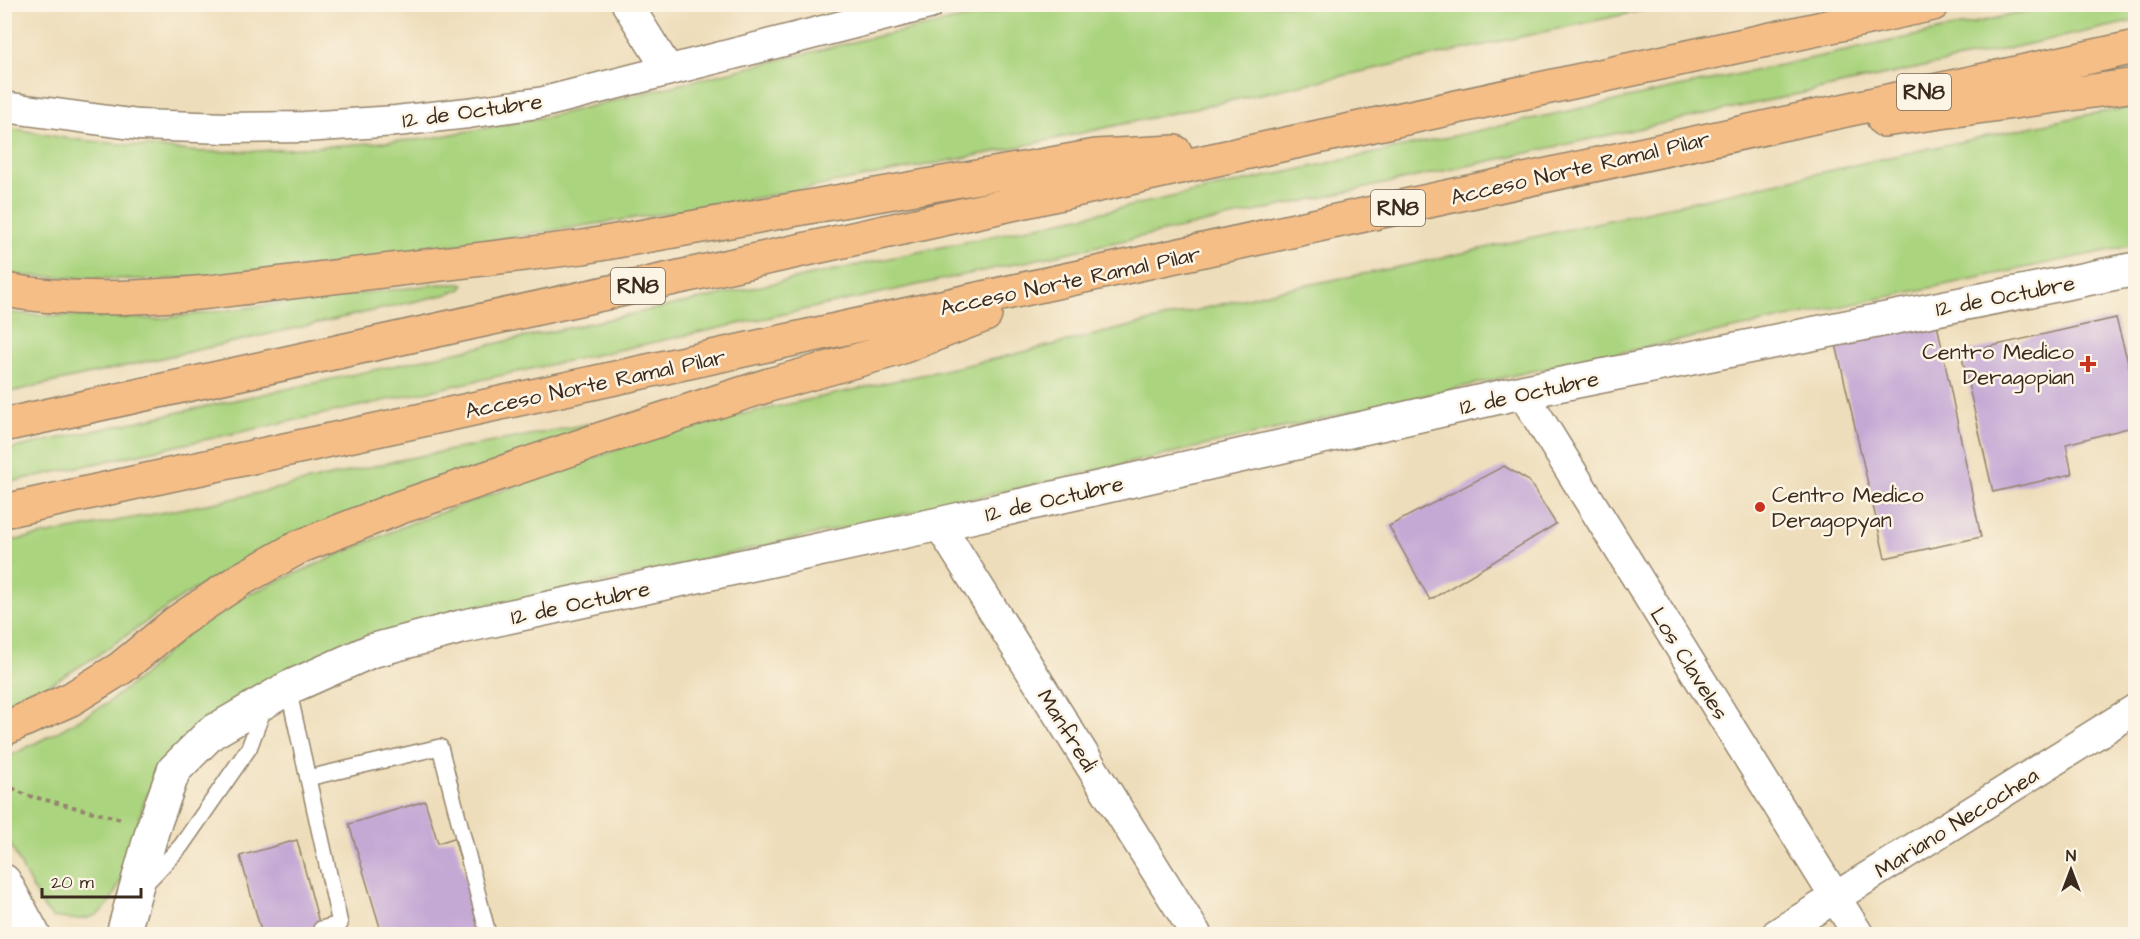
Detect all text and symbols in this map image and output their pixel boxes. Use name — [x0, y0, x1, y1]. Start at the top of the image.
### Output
road number: RN8 — [1897, 74, 1951, 110]
street label: 12 de Octubre — [400, 86, 544, 137]
street label: Acceso Norte Ramal Pilar — [1447, 123, 1713, 213]
road number: RN8 — [1371, 190, 1425, 226]
street label: Acceso Norte Ramal Pilar — [937, 239, 1203, 324]
road number: RN8 — [611, 268, 665, 304]
street label: 12 de Octubre — [1933, 268, 2078, 325]
place label: Centro Medico Deragopian — [1922, 337, 2075, 394]
street label: Acceso Norte Ramal Pilar — [462, 342, 728, 427]
marker: Centro Medico Deragopian — [2079, 355, 2097, 373]
street label: 12 de Octubre — [1457, 364, 1602, 423]
street label: 12 de Octubre — [982, 468, 1127, 530]
place label: Centro Medico Deragopyan — [1772, 480, 1924, 537]
marker: Centro Medico Deragopyan — [1753, 500, 1767, 514]
street label: 12 de Octubre — [508, 574, 653, 633]
street label: Los Claveles — [1642, 602, 1736, 726]
street label: Manfredi — [1029, 684, 1104, 778]
street label: Mariano Necochea — [1869, 760, 2045, 886]
north arrow — [2041, 840, 2101, 900]
text: N — [2066, 845, 2076, 867]
scale bar — [42, 861, 141, 899]
text: 20 m — [51, 870, 94, 895]

